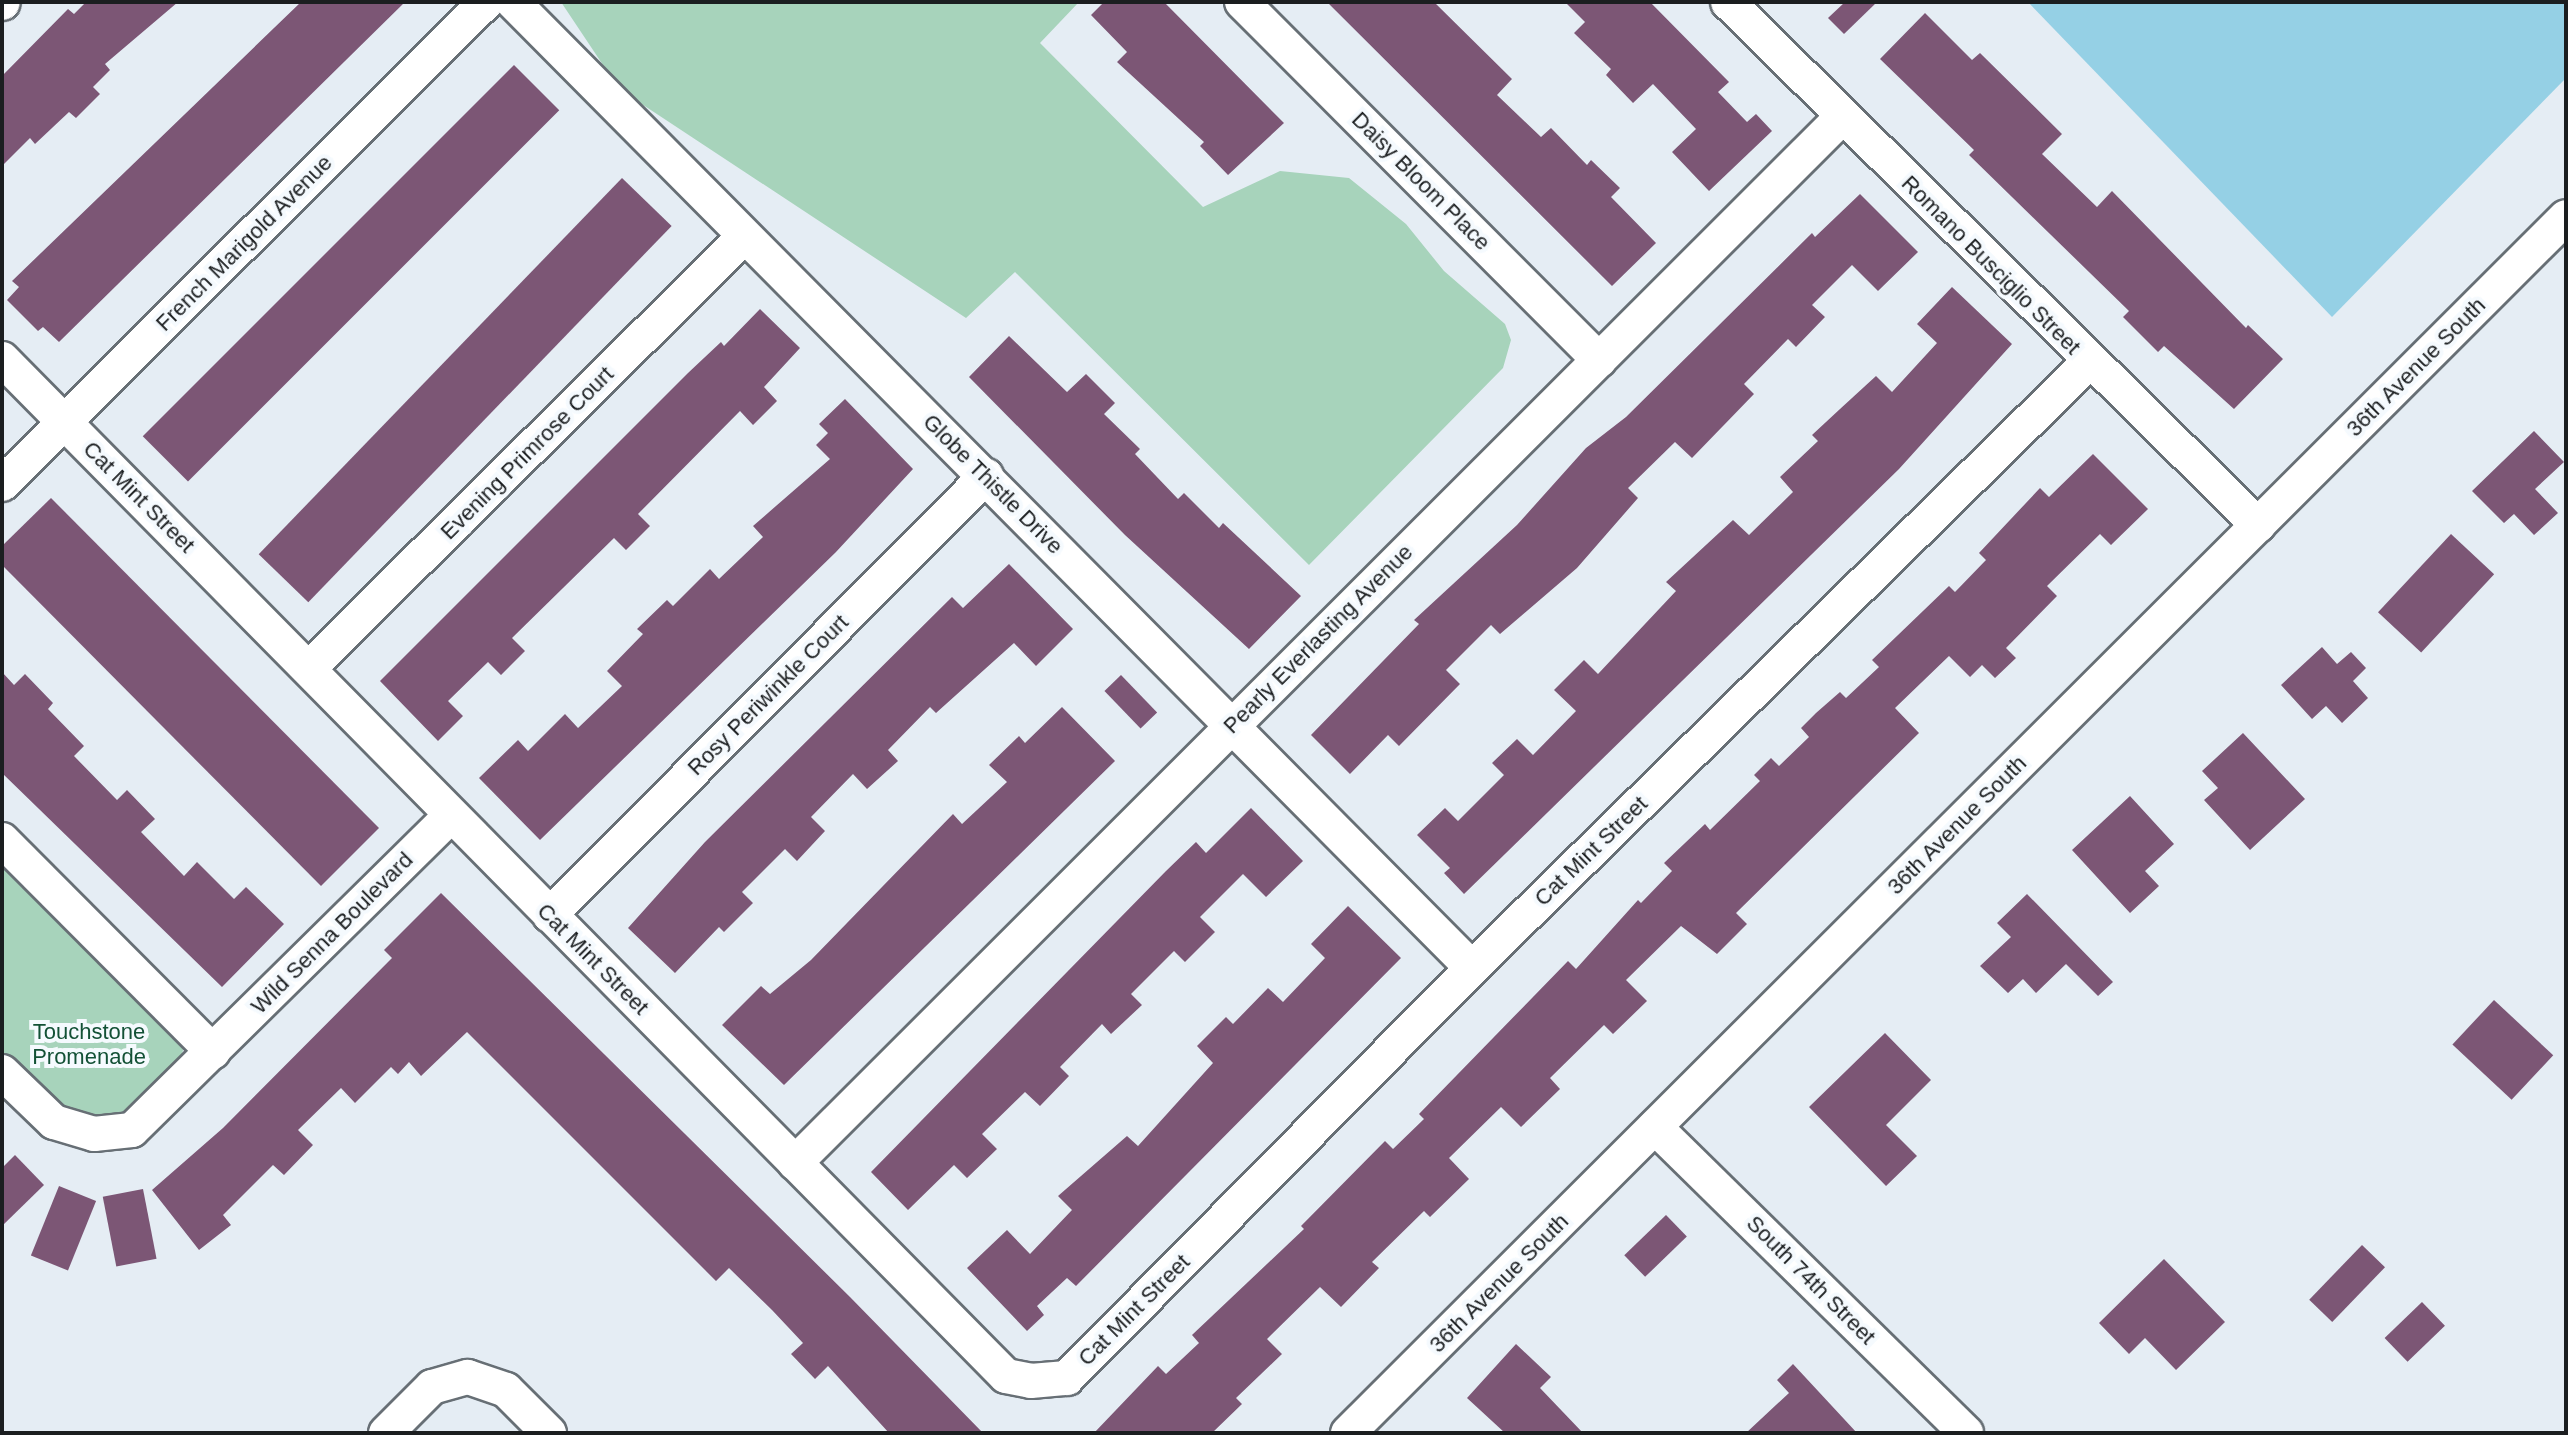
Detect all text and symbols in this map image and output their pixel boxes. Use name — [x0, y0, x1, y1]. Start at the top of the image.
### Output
street label: Daisy Bloom Place — [1346, 106, 1496, 256]
street label: French Marigold Avenue — [150, 149, 338, 337]
street label: Romano Busciglio Street — [1896, 170, 2086, 360]
street label: 36th Avenue South — [2341, 292, 2491, 442]
street label: Evening Primrose Court — [435, 361, 619, 545]
street label: Globe Thistle Drive — [918, 409, 1068, 559]
street label: Cat Mint Street — [78, 436, 200, 558]
street label: Pearly Everlasting Avenue — [1218, 539, 1418, 739]
street label: Rosy Periwinkle Court — [682, 609, 854, 781]
street label: 36th Avenue South — [1882, 750, 2032, 900]
street label: Cat Mint Street — [1529, 791, 1653, 911]
street label: Wild Senna Boulevard — [246, 847, 418, 1019]
street label: Cat Mint Street — [532, 898, 654, 1020]
park label: Touchstone Promenade — [32, 1018, 146, 1070]
street label: 36th Avenue South — [1424, 1208, 1574, 1358]
street label: South 74th Street — [1741, 1210, 1881, 1350]
street label: Cat Mint Street — [1073, 1249, 1195, 1371]

